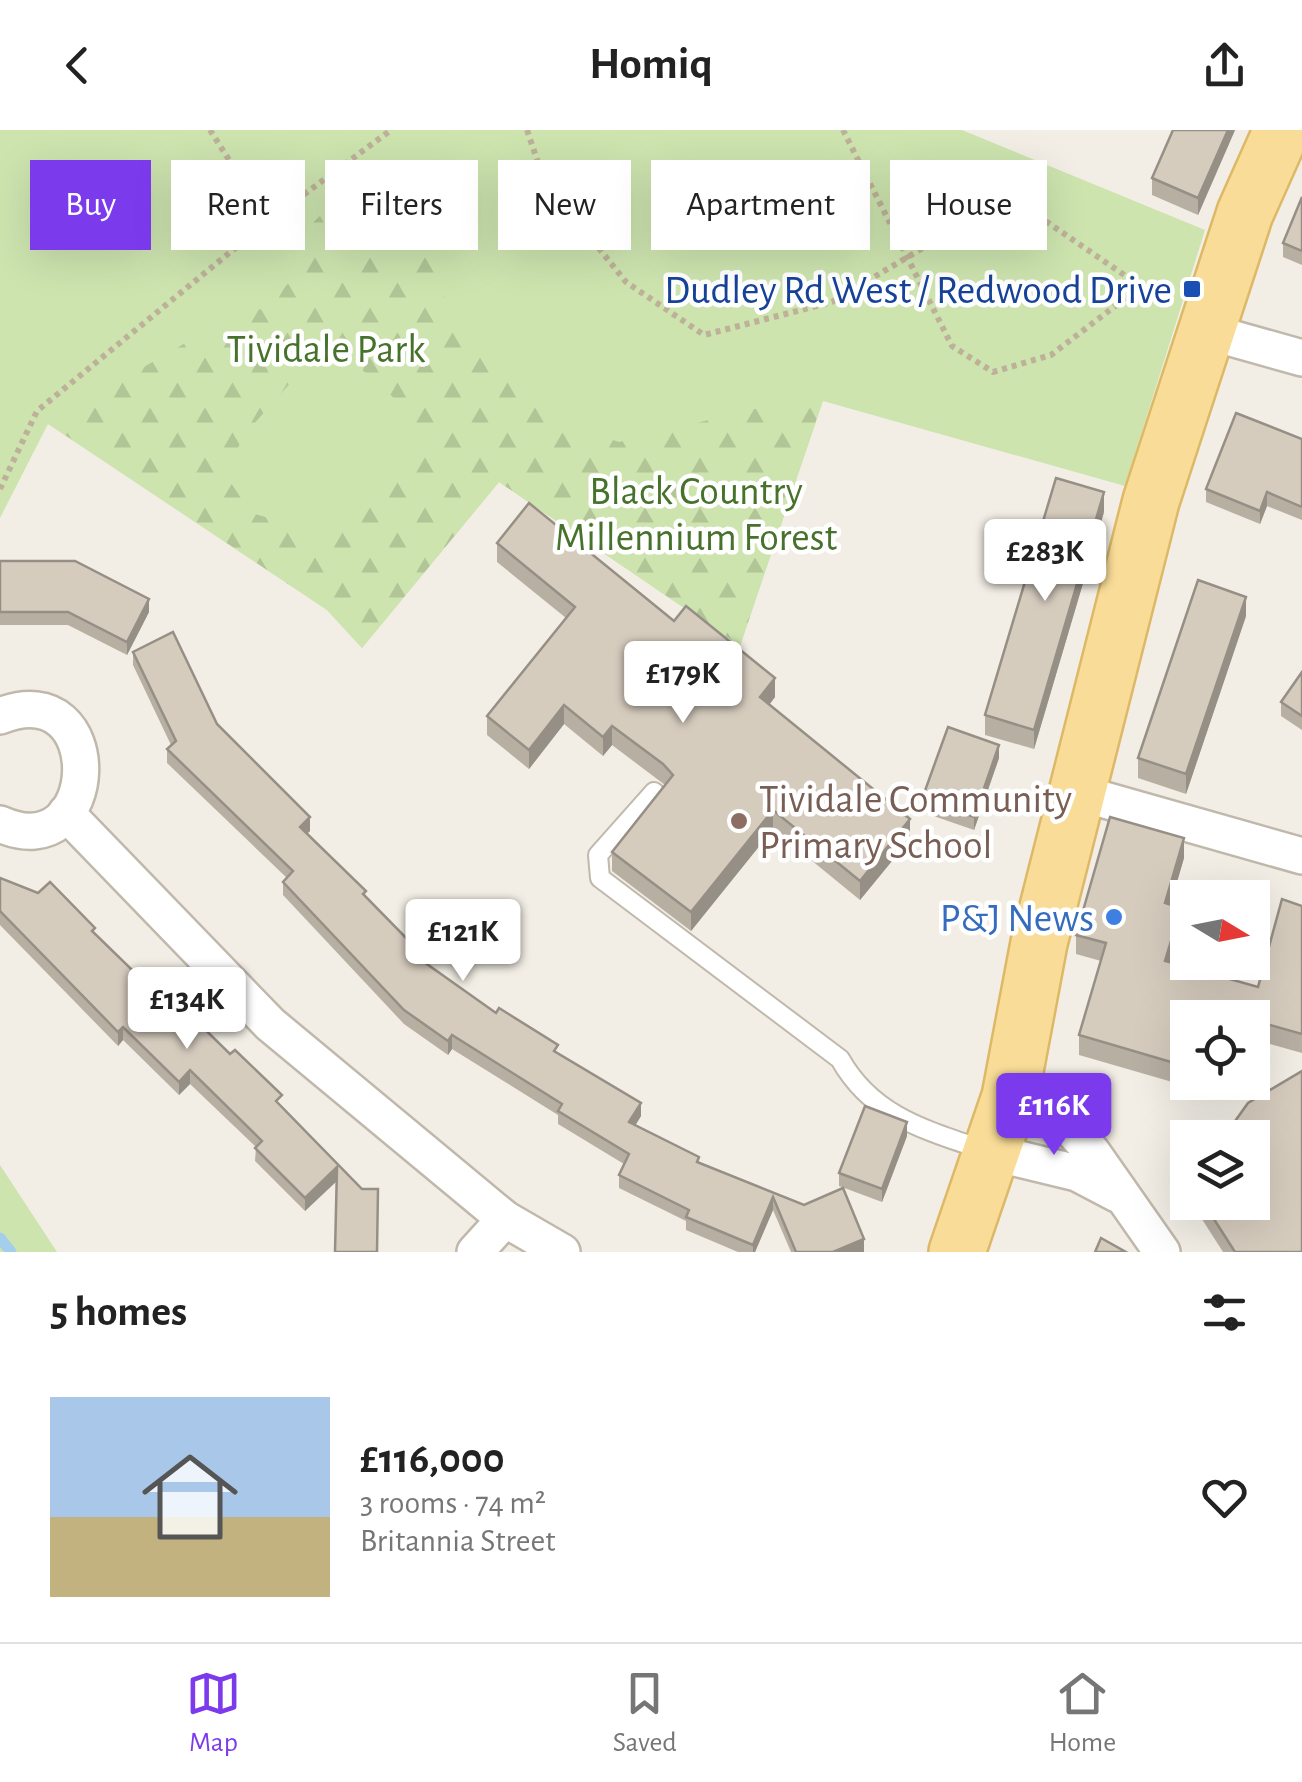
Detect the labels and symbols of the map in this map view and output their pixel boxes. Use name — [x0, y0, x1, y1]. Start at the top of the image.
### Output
place label: Dudley Rd West / Redwood Drive — [664, 271, 1172, 311]
marker: Dudley Rd West / Redwood Drive — [1181, 278, 1203, 300]
park label: Tividale Park — [227, 330, 426, 370]
park label: Black Country Millennium Forest — [555, 472, 838, 558]
pin: £283K — [975, 519, 1115, 604]
pin: £179K — [613, 641, 753, 726]
place label: Tividale Community Primary School — [759, 780, 1072, 866]
marker: Tividale Community Primary School — [728, 810, 750, 832]
north arrow — [1170, 880, 1270, 980]
pin: £121K — [393, 899, 533, 984]
place label: P&J News — [940, 899, 1094, 939]
marker: P&J News — [1103, 906, 1125, 928]
pin: £134K — [117, 967, 257, 1052]
pin: £116K — [984, 1073, 1124, 1158]

